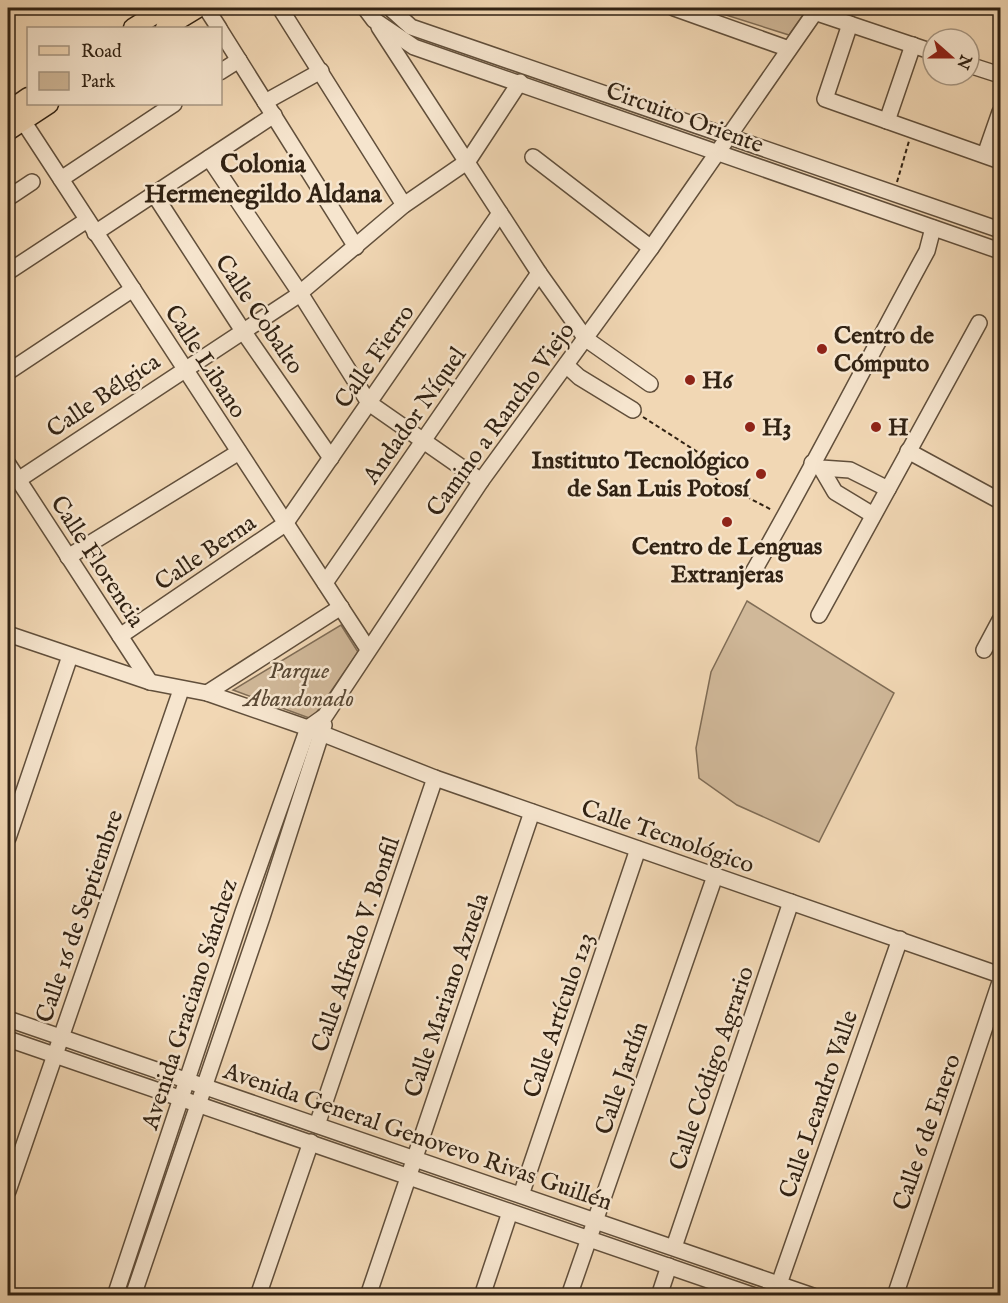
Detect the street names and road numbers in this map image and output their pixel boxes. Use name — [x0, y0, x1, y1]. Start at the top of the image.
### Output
street label: Circuito Oriente — [601, 75, 768, 161]
street label: Calle Cobalto — [207, 249, 310, 381]
street label: Calle Libano — [157, 299, 253, 424]
street label: Calle Fierro — [328, 299, 422, 415]
street label: Camino a Rancho Viejo — [420, 316, 582, 523]
street label: Andador Níquel — [356, 341, 474, 491]
street label: Calle Bélgica — [41, 347, 167, 446]
street label: Calle Florencia — [43, 490, 151, 634]
street label: Calle Berna — [149, 508, 263, 598]
street label: Calle Tecnológico — [577, 793, 758, 882]
street label: Calle 16 de Septiembre — [29, 806, 131, 1027]
street label: Calle Alfredo V. Bonfil — [305, 832, 408, 1056]
street label: Avenida Graciano Sánchez — [135, 875, 246, 1135]
street label: Calle Mariano Azuela — [398, 889, 497, 1102]
street label: Calle Artículo 123 — [517, 929, 602, 1102]
street label: Calle Código Agrario — [663, 962, 762, 1175]
street label: Calle Leandro Valle — [773, 1006, 866, 1202]
street label: Calle Jardín — [589, 1018, 656, 1139]
street label: Calle 6 de Enero — [886, 1050, 969, 1215]
street label: Avenida General Genovevo Rivas Guillén — [218, 1056, 616, 1219]

